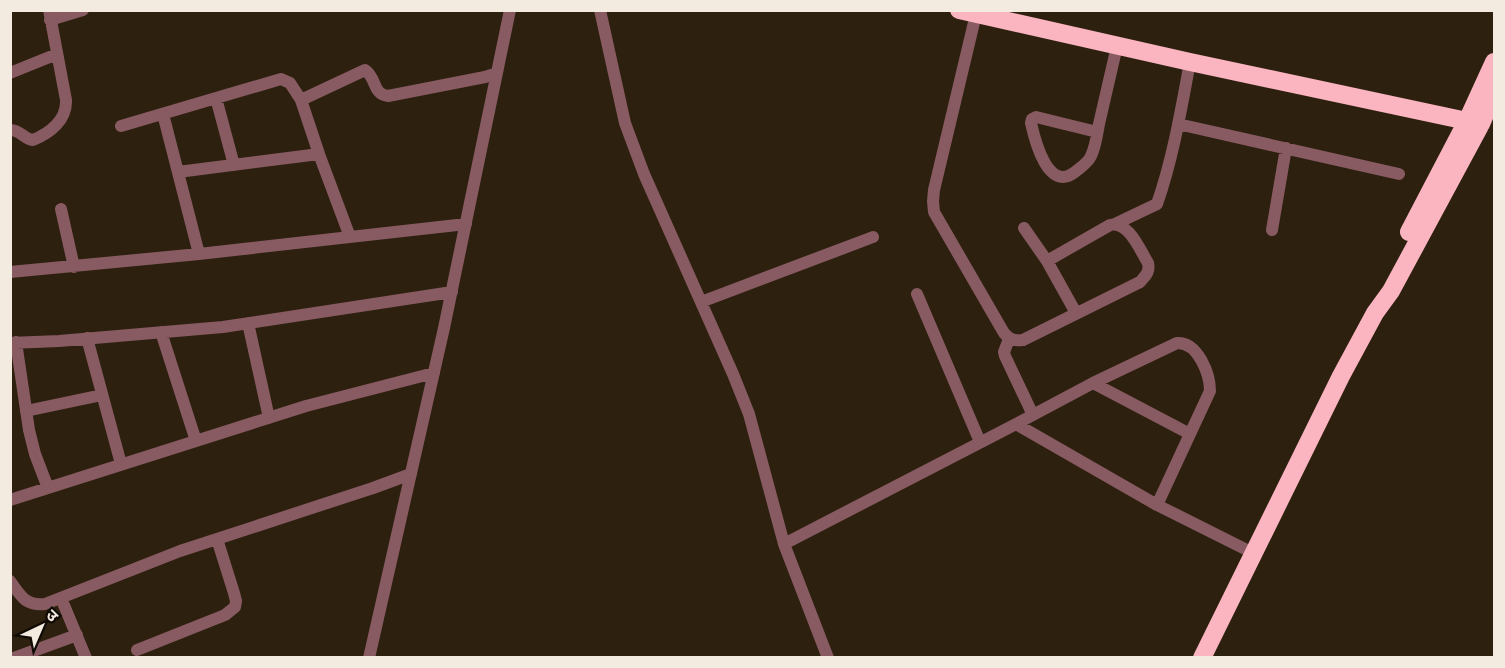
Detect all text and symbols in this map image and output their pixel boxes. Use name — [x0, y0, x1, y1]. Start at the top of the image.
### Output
north arrow — [12, 596, 72, 656]
text: उ — [42, 605, 62, 626]

